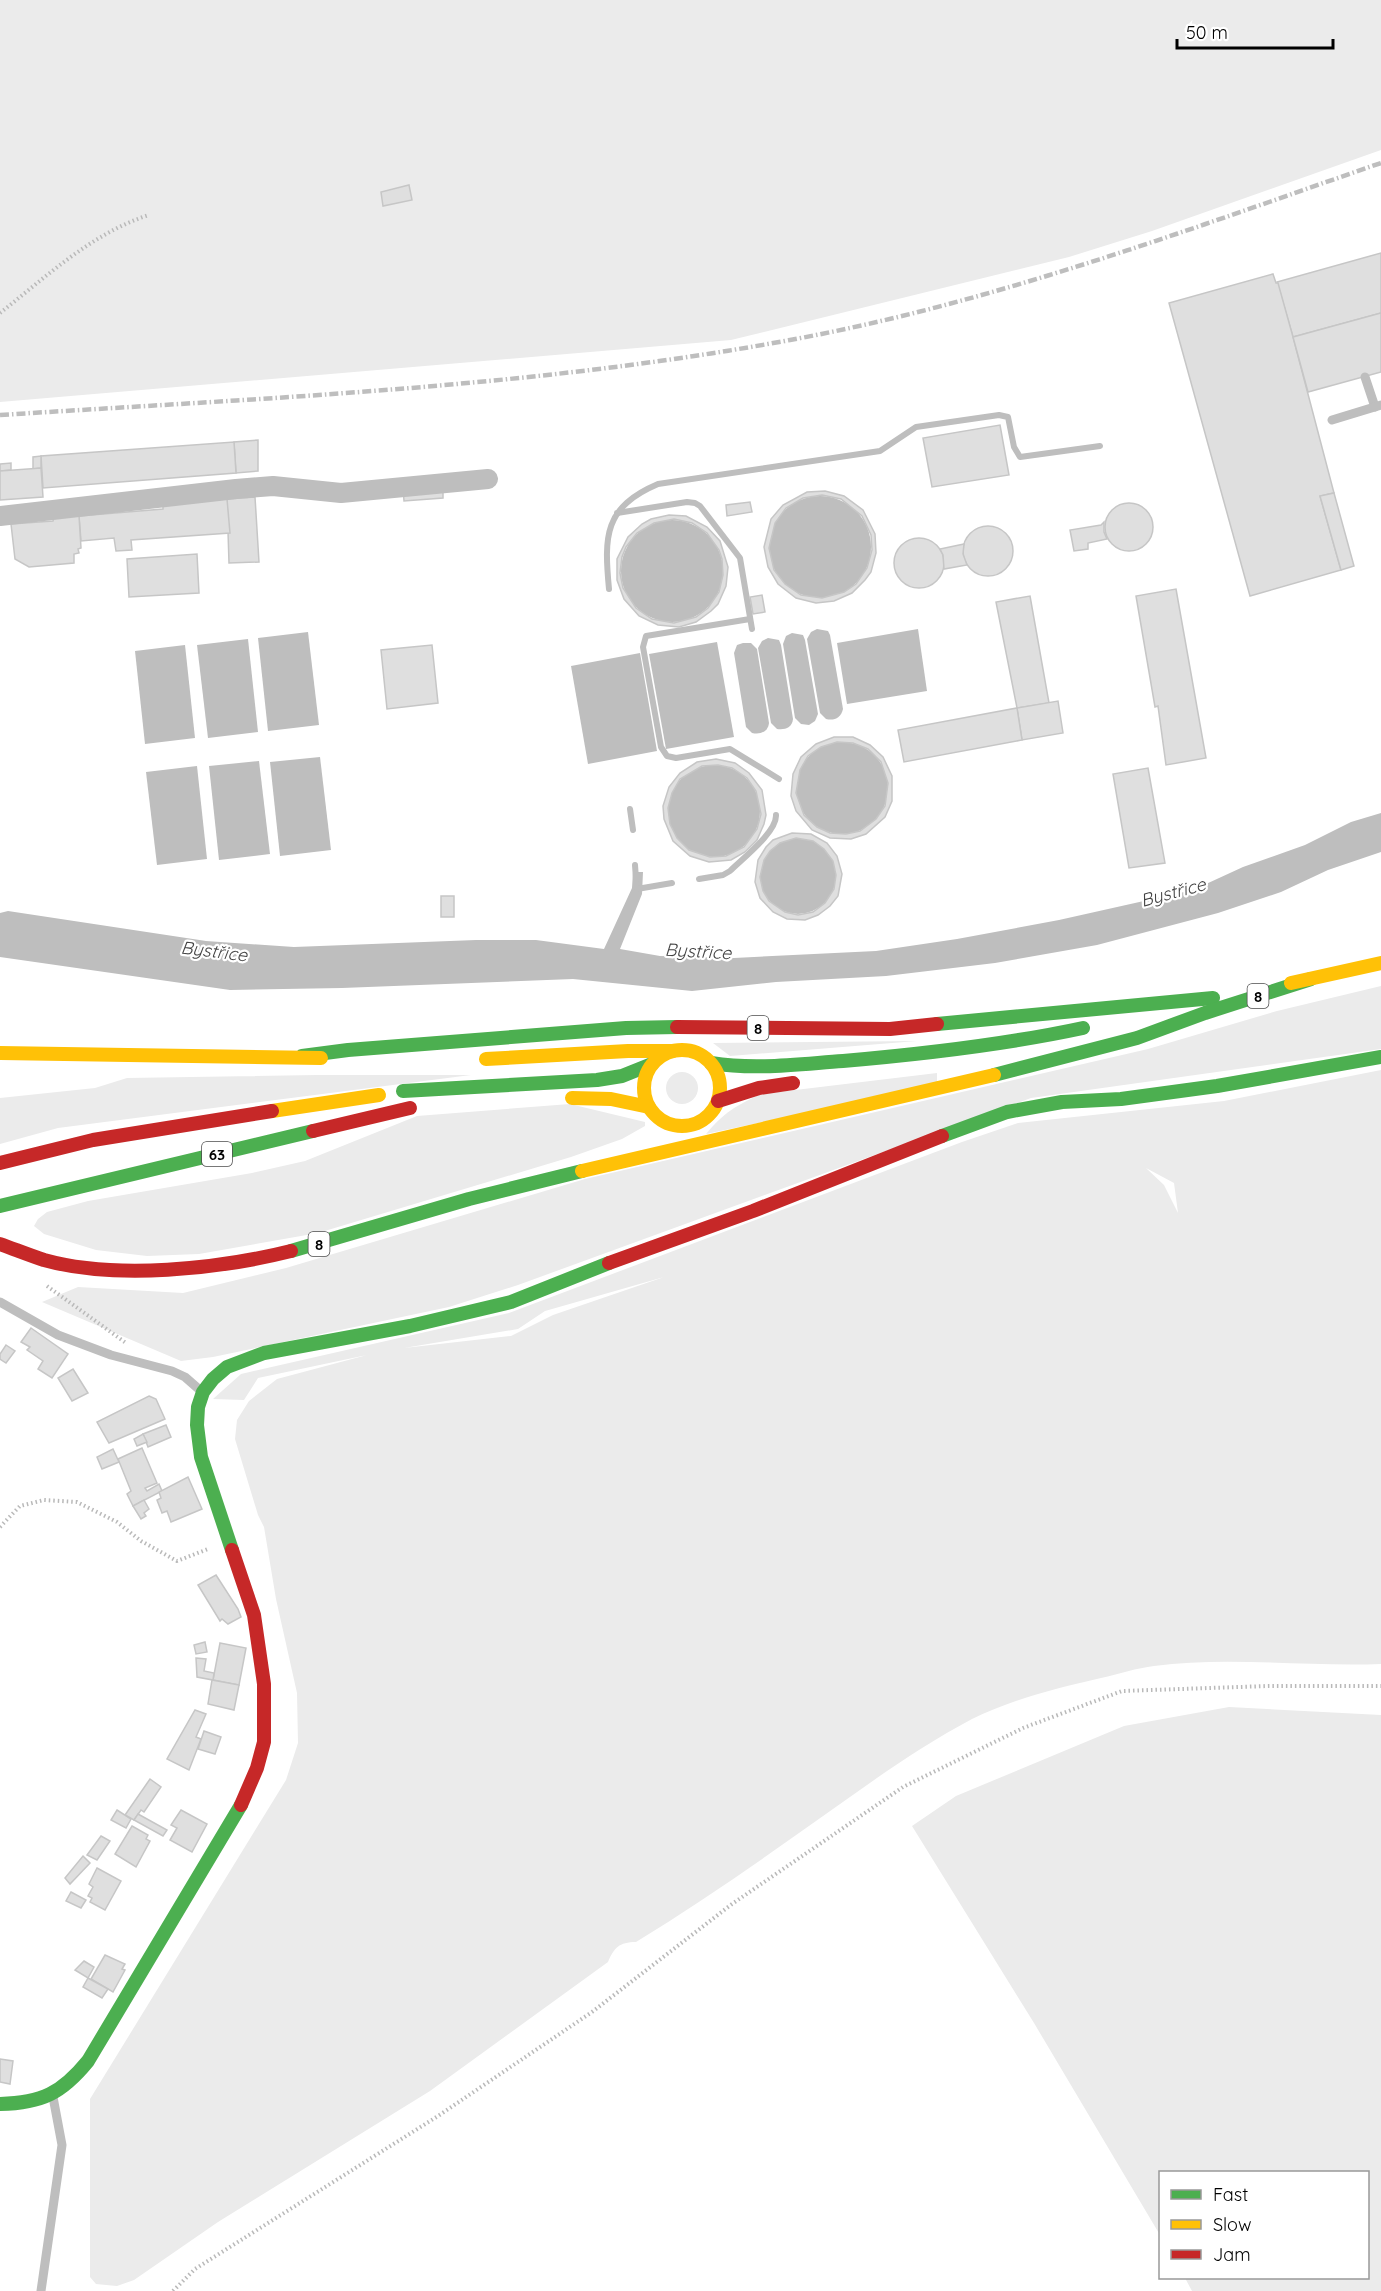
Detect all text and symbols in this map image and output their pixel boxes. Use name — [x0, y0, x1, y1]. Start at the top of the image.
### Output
scale bar — [1177, 12, 1333, 50]
text: 50 m — [1186, 21, 1228, 44]
water label: Bystřice — [1138, 872, 1209, 912]
water label: Bystřice — [180, 936, 249, 967]
water label: Bystřice — [664, 938, 733, 964]
road number: 8 — [1248, 984, 1268, 1008]
road number: 8 — [748, 1016, 768, 1040]
road number: 63 — [202, 1142, 232, 1166]
road number: 8 — [308, 1232, 330, 1256]
legend — [1159, 2171, 1369, 2279]
text: Fast — [1213, 2183, 1248, 2206]
text: Slow — [1213, 2213, 1251, 2236]
text: Jam — [1213, 2243, 1251, 2266]

